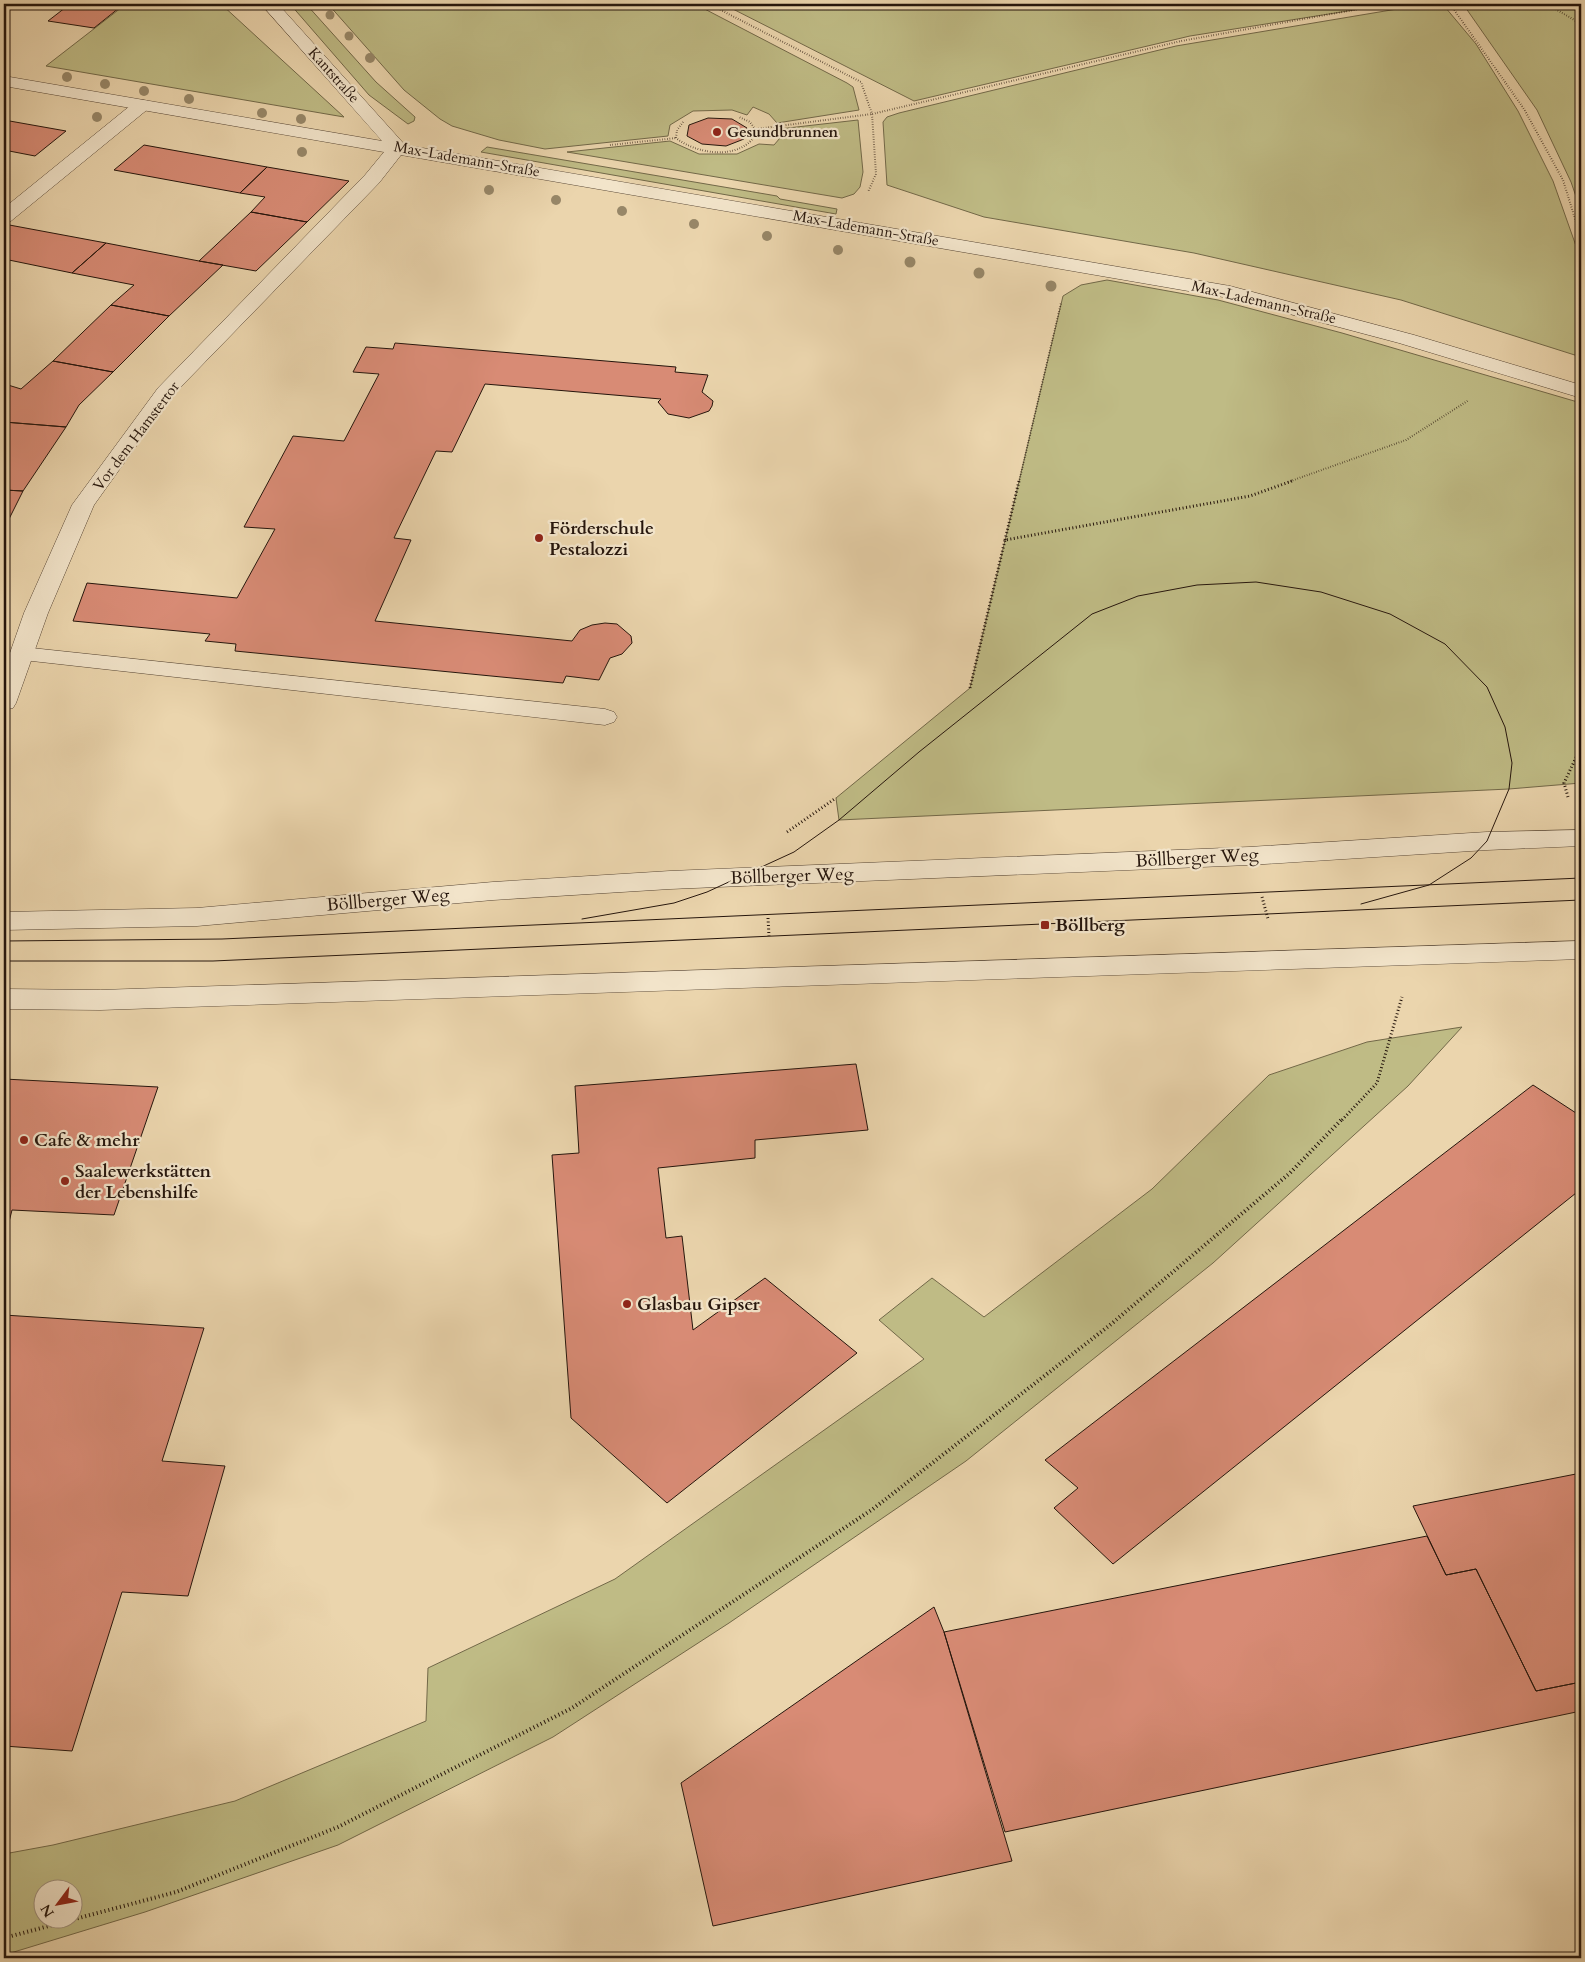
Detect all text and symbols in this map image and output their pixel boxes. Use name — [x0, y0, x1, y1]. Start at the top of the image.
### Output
street label: Kantstraße — [304, 43, 364, 107]
place label: Gesundbrunnen — [727, 122, 838, 142]
marker: Gesundbrunnen — [711, 126, 723, 138]
street label: Max-Lademann-Straße — [392, 136, 542, 182]
street label: Max-Lademann-Straße — [791, 205, 941, 251]
street label: Max-Lademann-Straße — [1190, 276, 1339, 328]
street label: Vor dem Hamstertor — [88, 377, 184, 495]
place label: Förderschule Pestalozzi — [549, 516, 654, 562]
marker: Förderschule Pestalozzi — [533, 532, 545, 544]
street label: Böllberger Weg — [1135, 842, 1260, 874]
street label: Böllberger Weg — [730, 861, 855, 891]
street label: Böllberger Weg — [325, 882, 451, 918]
place label: Böllberg — [1055, 913, 1125, 938]
marker: Böllberg — [1039, 919, 1051, 931]
place label: Cafe & mehr — [34, 1128, 140, 1153]
marker: Cafe & mehr — [18, 1134, 30, 1146]
place label: Saalewerkstätten der Lebenshilfe — [75, 1159, 212, 1205]
marker: Saalewerkstätten der Lebenshilfe — [59, 1175, 71, 1187]
place label: Glasbau Gipser — [637, 1292, 761, 1317]
marker: Glasbau Gipser — [621, 1298, 633, 1310]
north arrow — [32, 1880, 82, 1930]
text: N — [36, 1900, 59, 1921]

